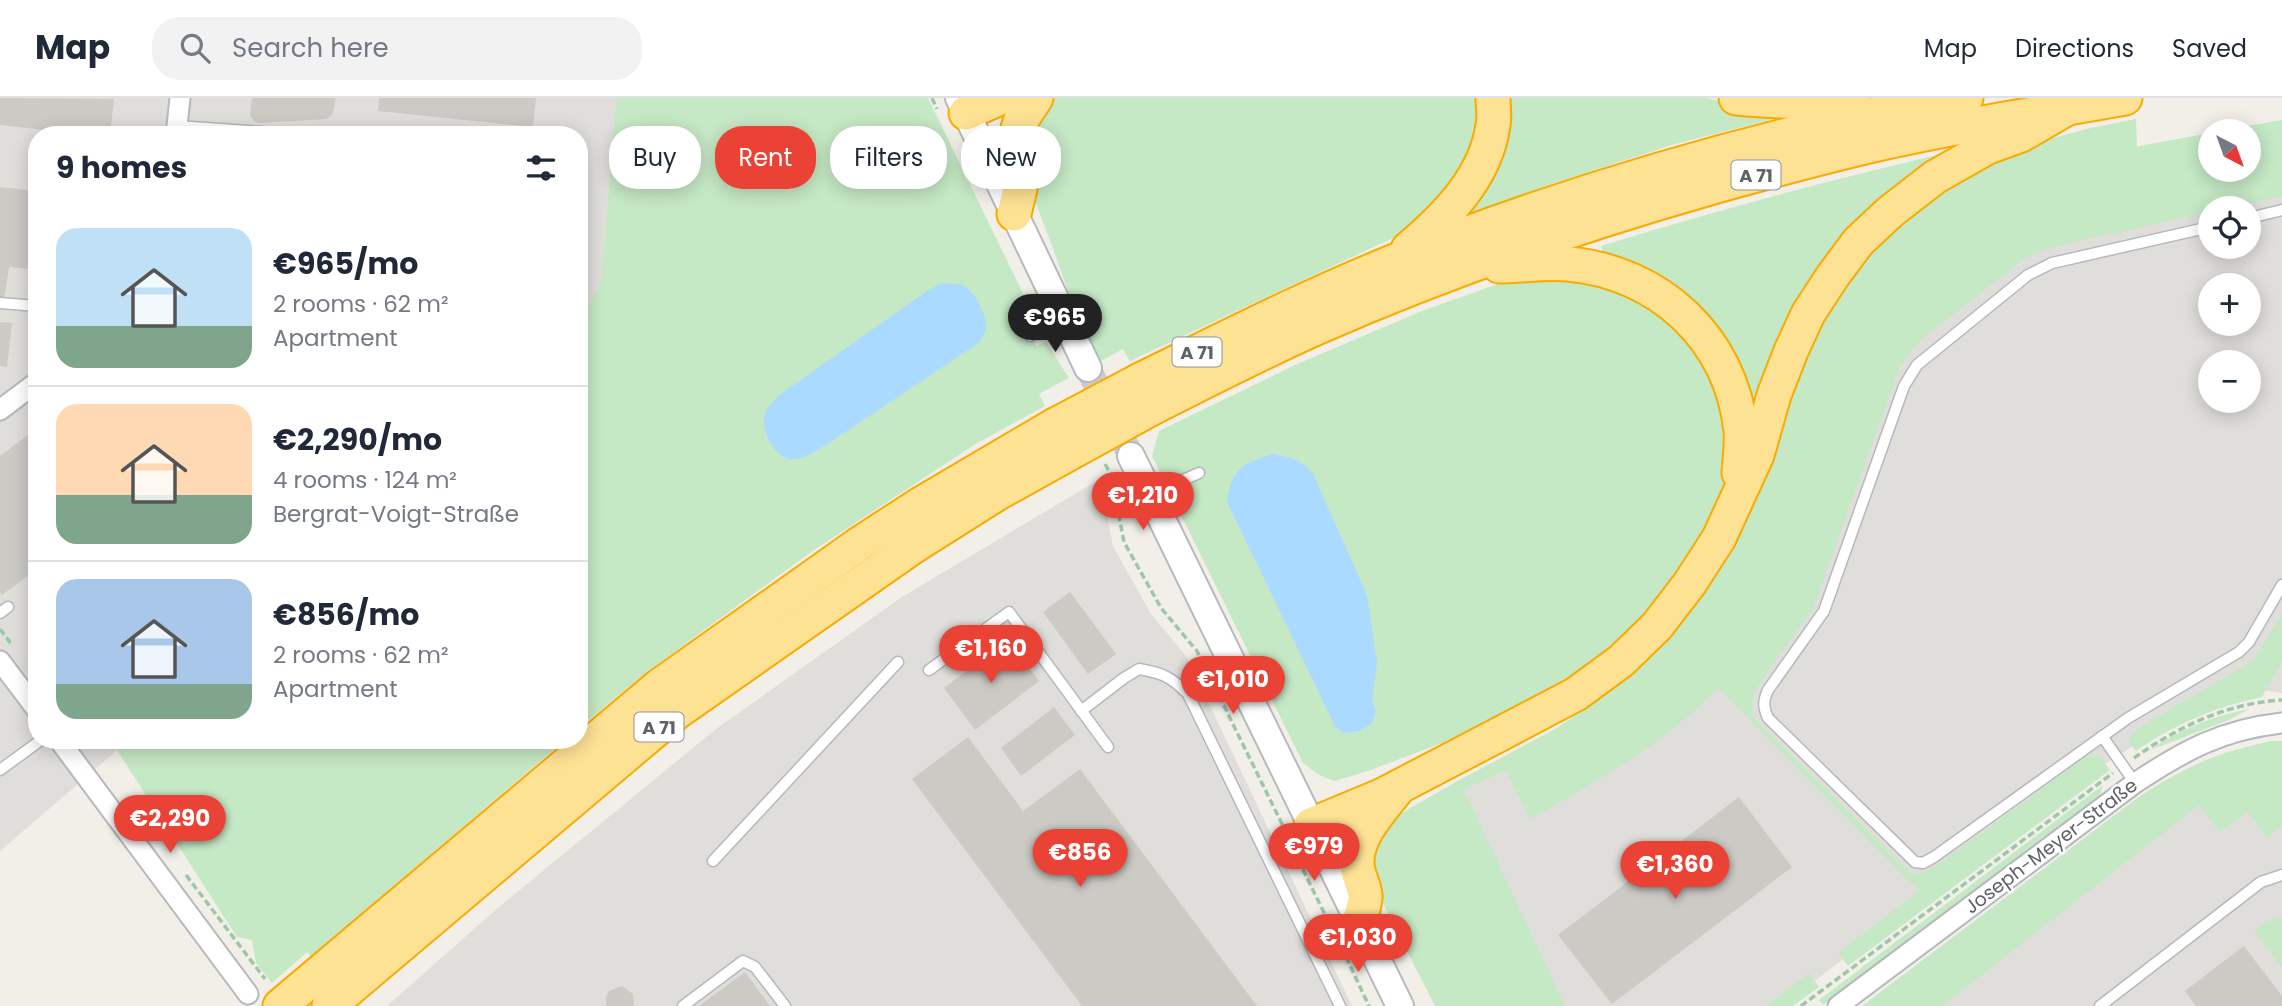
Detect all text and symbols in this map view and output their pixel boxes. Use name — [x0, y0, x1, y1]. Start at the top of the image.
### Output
search box — [152, 17, 642, 80]
text: Map — [35, 24, 110, 71]
icon: search — [176, 29, 214, 67]
text: Search here — [232, 30, 389, 66]
text: Map — [1924, 32, 1977, 65]
text: Directions — [2015, 32, 2134, 65]
text: Saved — [2172, 32, 2247, 65]
north arrow — [2198, 119, 2261, 182]
map controls — [2198, 119, 2261, 413]
chip: Buy — [609, 126, 701, 189]
chip: Rent — [715, 126, 816, 189]
chip: Filters — [830, 126, 947, 189]
chip: New — [961, 126, 1061, 189]
text: 9 homes — [56, 146, 187, 189]
icon: filters — [522, 149, 560, 187]
road number: A 71 — [1732, 160, 1780, 190]
button: locate — [2198, 196, 2261, 259]
text: €965/mo — [273, 242, 418, 285]
icon: home — [112, 256, 196, 340]
button: + — [2198, 273, 2261, 336]
text: 2 rooms · 62 m² — [273, 288, 449, 320]
pin: €965 — [1014, 294, 1096, 354]
text: €965 — [1024, 301, 1086, 333]
text: Apartment — [273, 322, 398, 354]
road number: A 71 — [1172, 338, 1222, 366]
button: − — [2198, 350, 2261, 413]
text: €2,290/mo — [273, 418, 442, 461]
icon: home — [112, 432, 196, 516]
text: 4 rooms · 124 m² — [273, 464, 457, 496]
pin: €1,210 — [1086, 472, 1200, 532]
text: €1,210 — [1108, 479, 1178, 511]
text: Bergrat-Voigt-Straße — [273, 498, 519, 530]
text: €856/mo — [273, 593, 419, 636]
icon: home — [112, 607, 196, 691]
pin: €1,160 — [934, 626, 1048, 685]
text: €1,160 — [955, 632, 1027, 664]
text: 2 rooms · 62 m² — [273, 639, 449, 671]
pin: €1,010 — [1176, 656, 1290, 716]
text: €1,010 — [1197, 663, 1269, 695]
text: Apartment — [273, 673, 398, 705]
road number: A 71 — [634, 712, 684, 742]
street label: Joseph-Meyer-Straße — [1959, 772, 2143, 920]
pin: €2,290 — [113, 796, 227, 855]
text: €2,290 — [130, 802, 210, 834]
pin: €979 — [1273, 824, 1355, 883]
pin: €856 — [1039, 830, 1121, 889]
text: €979 — [1285, 830, 1343, 862]
text: €856 — [1049, 836, 1111, 868]
pin: €1,360 — [1618, 842, 1732, 901]
text: €1,360 — [1636, 848, 1714, 880]
pin: €1,030 — [1301, 914, 1415, 974]
text: €1,030 — [1319, 921, 1397, 953]

